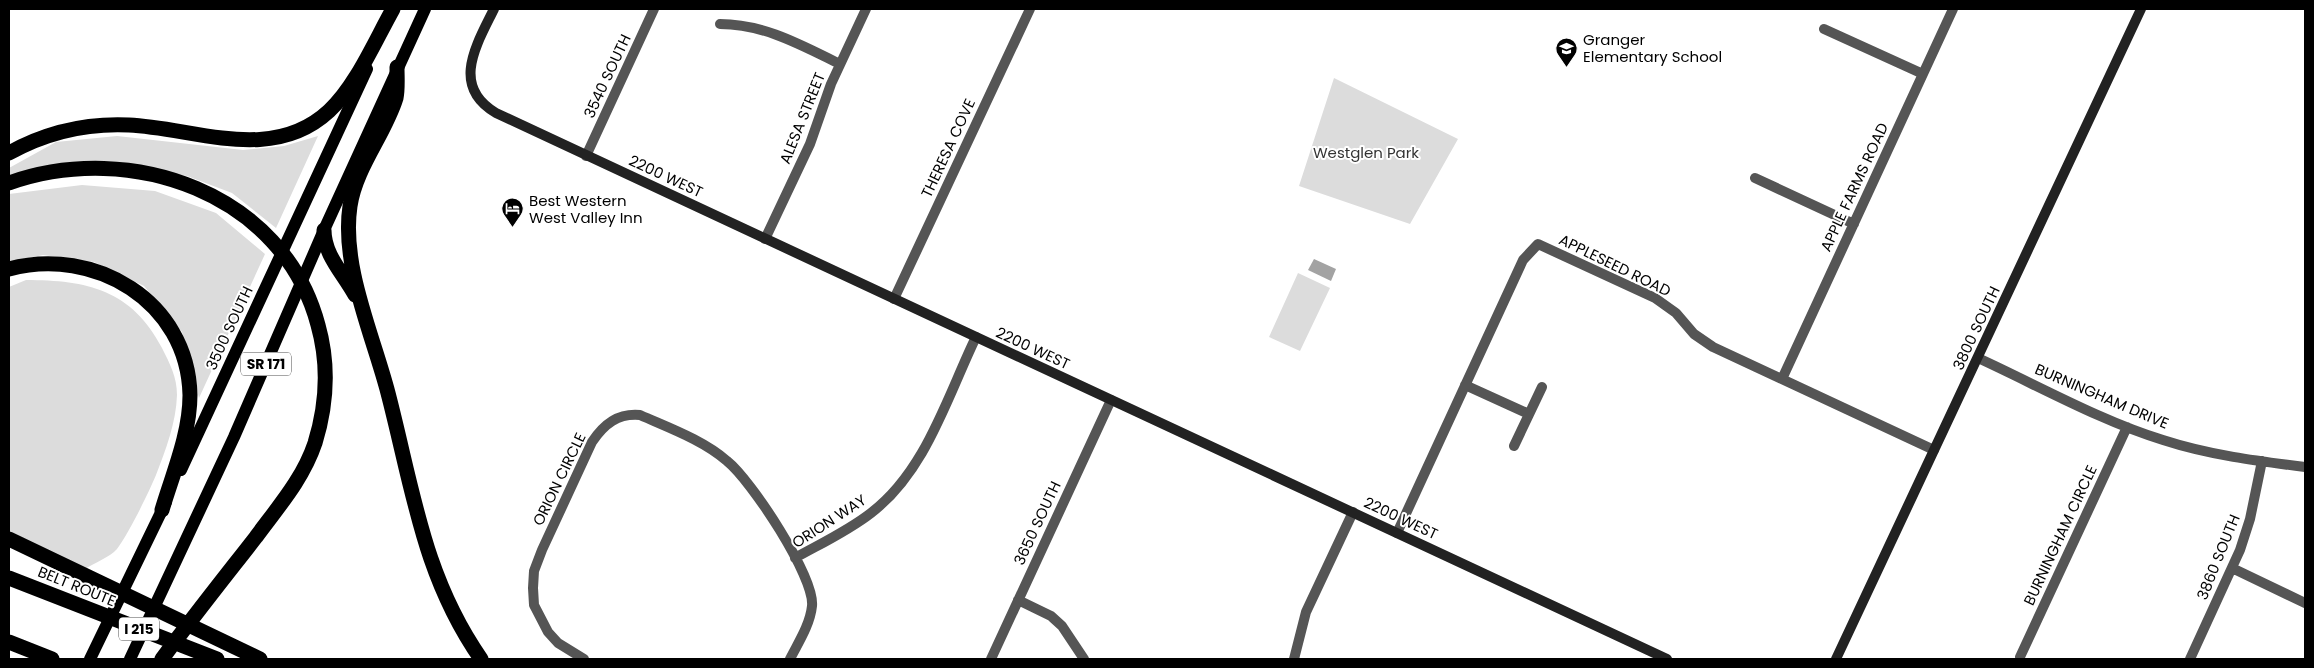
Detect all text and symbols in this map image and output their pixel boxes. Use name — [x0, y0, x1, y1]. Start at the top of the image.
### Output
place label: Granger Elementary School — [1583, 29, 1722, 67]
street label: 3540 SOUTH — [578, 31, 636, 121]
school or university icon: Granger Elementary School — [1555, 36, 1579, 67]
street label: ALESA STREET — [774, 69, 830, 167]
street label: THERESA COVE — [916, 95, 980, 201]
street label: APPLE FARMS ROAD — [1815, 119, 1893, 255]
park label: Westglen Park — [1313, 142, 1419, 163]
street label: 2200 WEST — [626, 150, 706, 202]
place label: Best Western West Valley Inn — [529, 190, 643, 228]
hotel icon: Best Western West Valley Inn — [501, 197, 525, 228]
street label: APPLESEED ROAD — [1556, 229, 1674, 301]
street label: 3500 SOUTH — [200, 283, 258, 373]
street label: 3800 SOUTH — [1947, 283, 2005, 373]
street label: 2200 WEST — [993, 322, 1073, 374]
road number: SR 171 — [241, 352, 291, 376]
street label: BURNINGHAM DRIVE — [2032, 358, 2172, 434]
street label: ORION CIRCLE — [527, 429, 591, 529]
street label: BURNINGHAM CIRCLE — [2018, 461, 2102, 609]
street label: 3650 SOUTH — [1008, 478, 1066, 568]
street label: ORION WAY — [788, 489, 870, 553]
street label: 2200 WEST — [1361, 492, 1441, 544]
street label: 3860 SOUTH — [2191, 511, 2245, 603]
street label: BELT ROUTE — [35, 561, 119, 611]
road number: I 215 — [119, 618, 159, 640]

